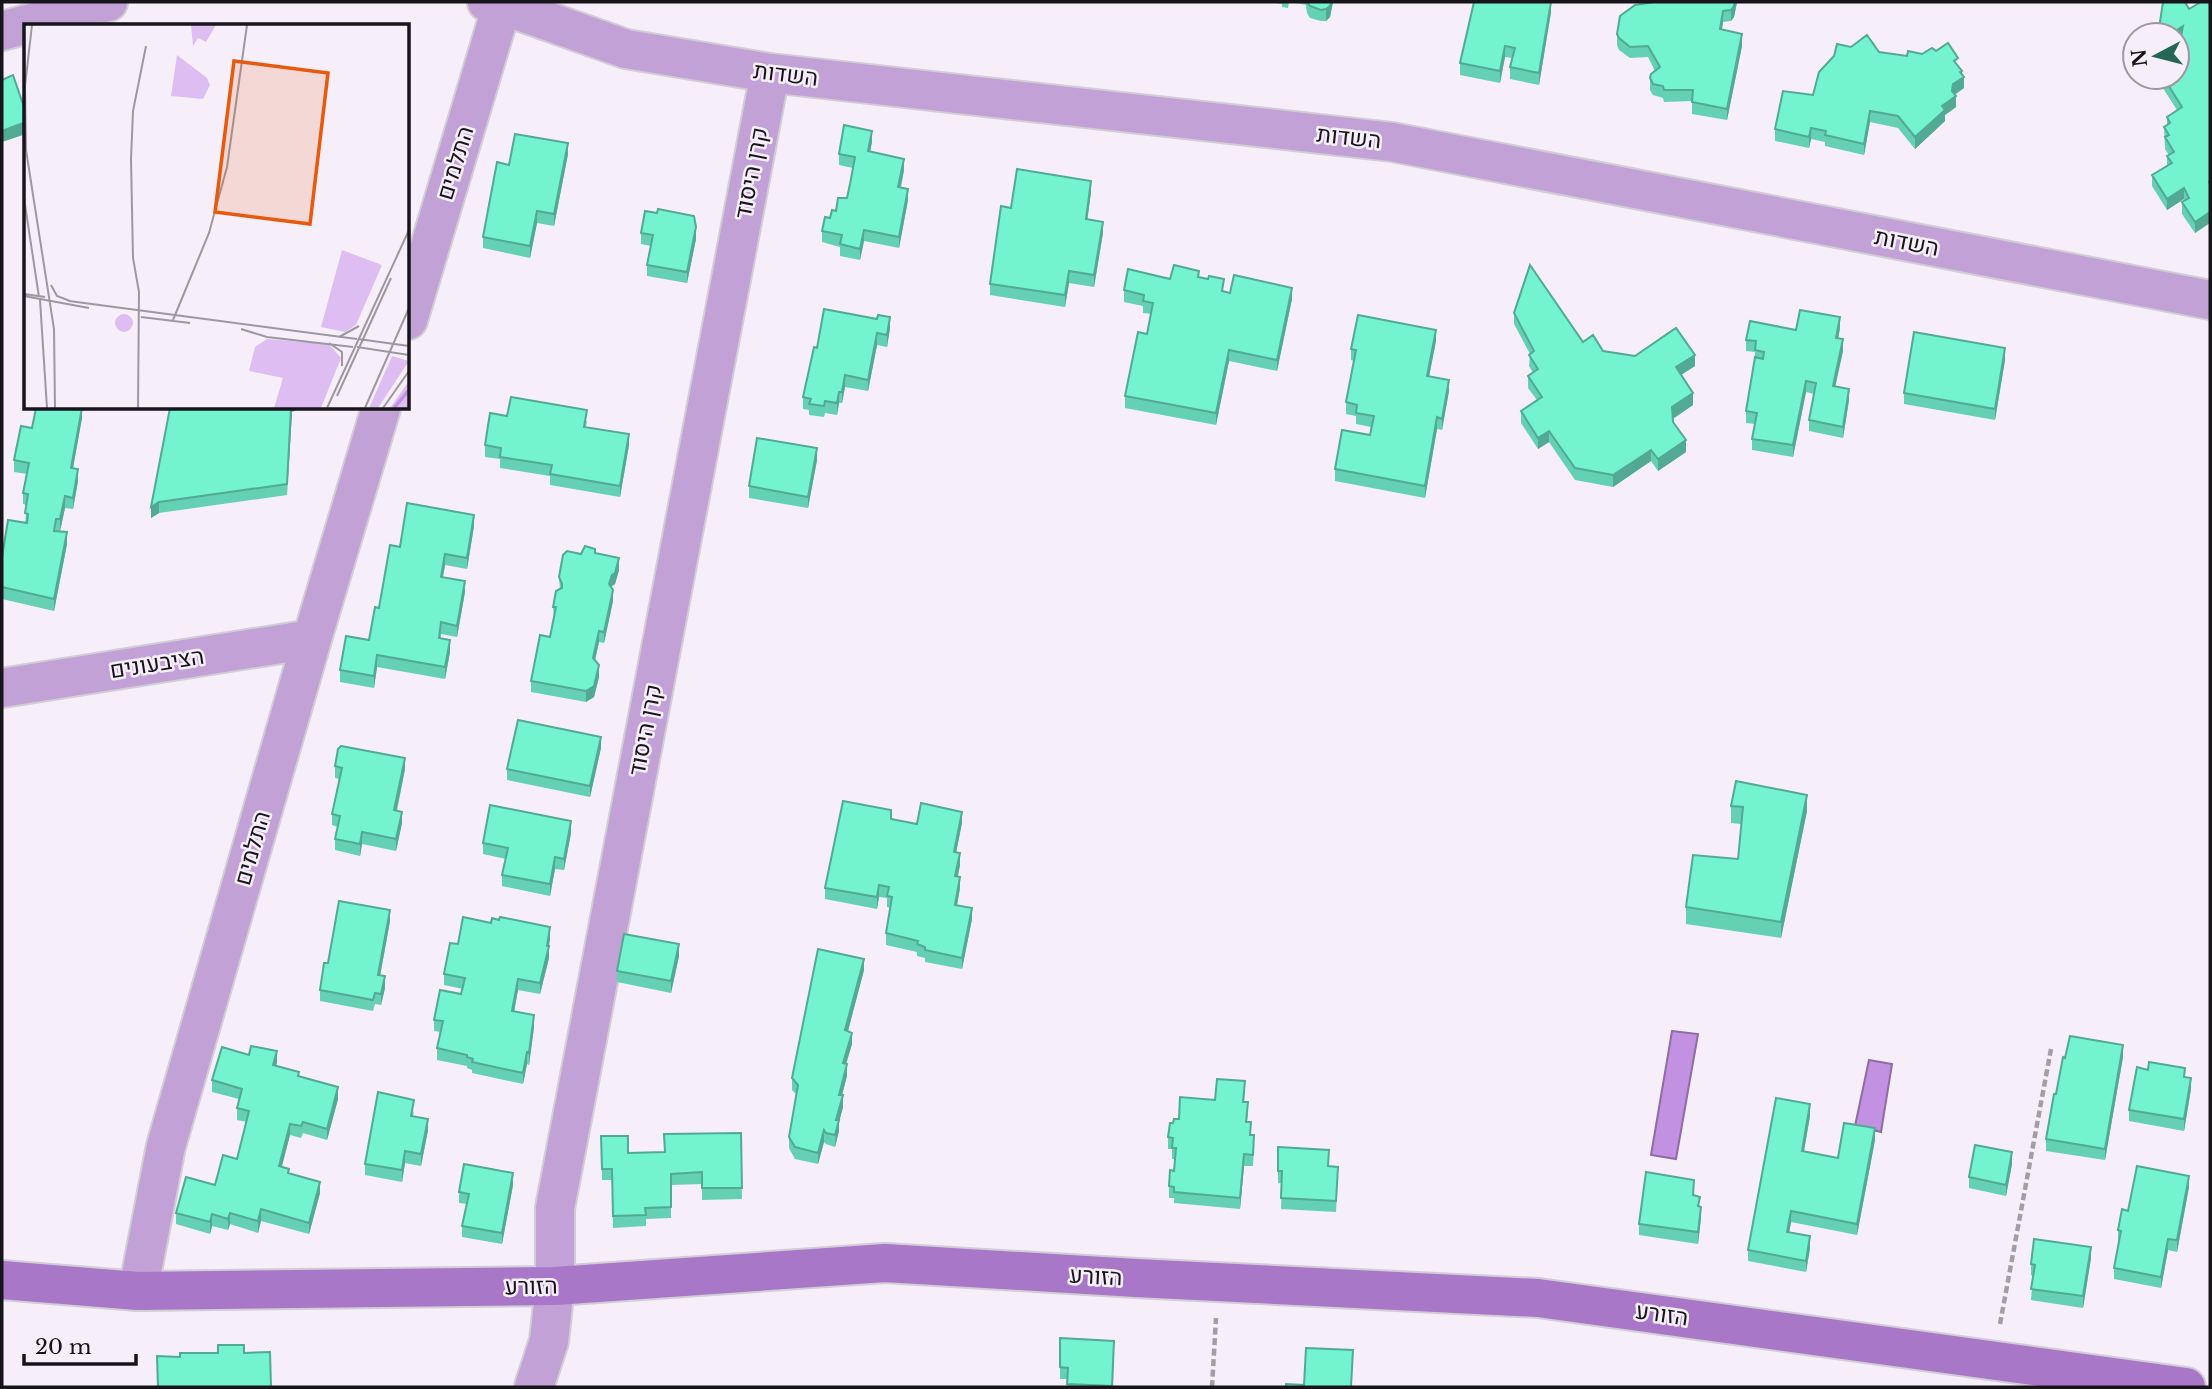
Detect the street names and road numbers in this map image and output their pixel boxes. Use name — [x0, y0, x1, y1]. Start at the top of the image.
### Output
street label: השדות — [752, 56, 820, 92]
street label: השדות — [1315, 120, 1383, 154]
street label: התלמים — [431, 123, 479, 203]
street label: קרן היסוד — [728, 125, 774, 221]
street label: השדות — [1872, 222, 1942, 262]
street label: הציבעונים — [108, 642, 206, 684]
street label: קרן היסוד — [622, 682, 668, 778]
street label: התלמים — [228, 808, 276, 888]
street label: הזורע — [1069, 1261, 1123, 1291]
street label: הזורע — [504, 1272, 558, 1300]
street label: הזורע — [1634, 1296, 1690, 1332]

